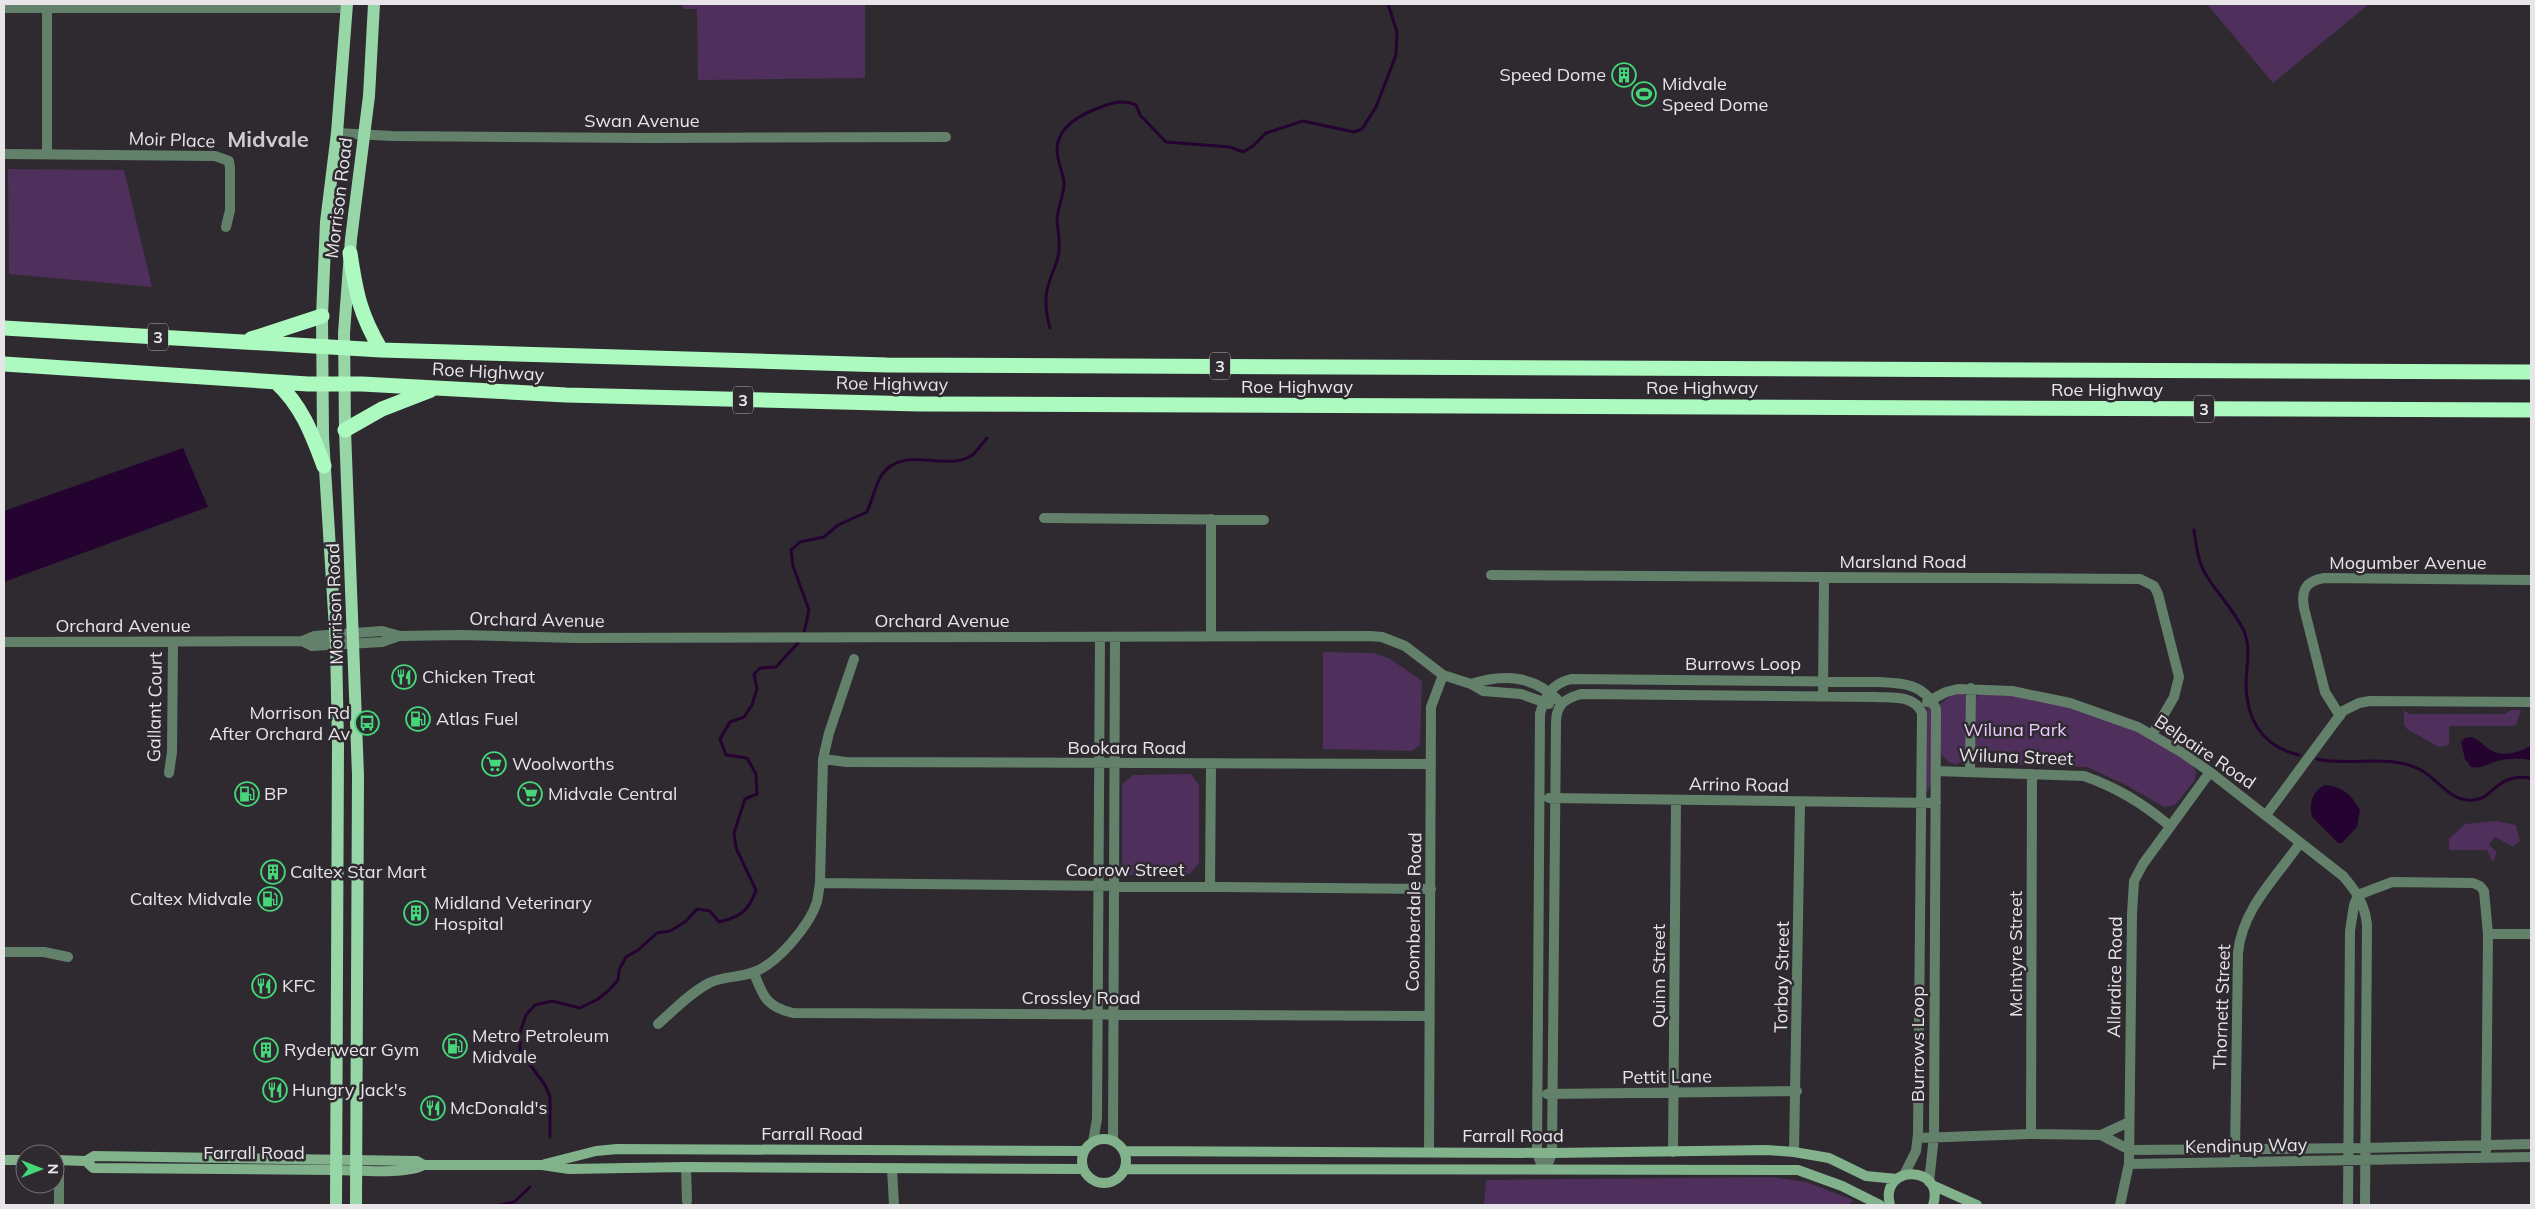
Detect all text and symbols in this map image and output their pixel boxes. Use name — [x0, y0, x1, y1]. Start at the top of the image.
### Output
building icon: Speed Dome — [1611, 62, 1637, 88]
place label: Speed Dome — [1500, 63, 1606, 86]
place label: Midvale Speed Dome — [1662, 72, 1768, 116]
sports icon: Midvale Speed Dome — [1631, 81, 1657, 107]
street label: Swan Avenue — [584, 109, 700, 132]
district label: Midvale — [227, 125, 309, 153]
street label: Moir Place — [128, 126, 216, 153]
street label: Morrison Road — [320, 136, 357, 260]
road number: 3 — [148, 324, 168, 351]
road number: 3 — [1210, 352, 1230, 380]
street label: Roe Highway — [431, 357, 545, 386]
street label: Roe Highway — [836, 371, 949, 396]
street label: Roe Highway — [1241, 375, 1354, 398]
street label: Roe Highway — [1646, 376, 1759, 399]
street label: Roe Highway — [2051, 378, 2164, 401]
road number: 3 — [733, 386, 753, 414]
road number: 3 — [2194, 396, 2214, 422]
street label: Morrison Road — [321, 543, 348, 665]
street label: Marsland Road — [1840, 550, 1966, 573]
street label: Mogumber Avenue — [2329, 551, 2487, 574]
street label: Orchard Avenue — [469, 607, 605, 632]
street label: Orchard Avenue — [874, 609, 1010, 632]
street label: Orchard Avenue — [55, 614, 191, 637]
street label: Gallant Court — [142, 652, 167, 762]
street label: Burrows Loop — [1685, 652, 1801, 675]
restaurant icon: Chicken Treat — [391, 664, 417, 690]
place label: Chicken Treat — [422, 665, 535, 688]
place label: Morrison Rd After Orchard Av — [209, 701, 350, 745]
fuel station icon: Atlas Fuel — [405, 706, 431, 732]
place label: Atlas Fuel — [436, 707, 518, 730]
street label: Belpaire Road — [2150, 709, 2260, 794]
bus stop icon: Morrison Rd After Orchard Av — [354, 710, 380, 736]
park label: Wiluna Park — [1964, 718, 2067, 741]
street label: Bookara Road — [1068, 736, 1186, 759]
street label: Wiluna Street — [1958, 743, 2074, 770]
supermarket icon: Woolworths — [481, 751, 507, 777]
place label: Woolworths — [512, 752, 614, 775]
street label: Arrino Road — [1689, 772, 1789, 797]
fuel station icon: BP — [234, 781, 260, 807]
supermarket icon: Midvale Central — [517, 781, 543, 807]
place label: BP — [264, 782, 288, 805]
place label: Midvale Central — [548, 782, 677, 805]
street label: Coomberdale Road — [1401, 832, 1426, 992]
street label: Coorow Street — [1066, 858, 1184, 881]
building icon: Caltex Star Mart — [260, 859, 286, 885]
place label: Caltex Star Mart — [290, 860, 426, 883]
fuel station icon: Caltex Midvale — [257, 886, 283, 912]
place label: Caltex Midvale — [130, 887, 252, 910]
place label: Midland Veterinary Hospital — [434, 891, 592, 935]
street label: McIntyre Street — [2004, 891, 2027, 1017]
building icon: Midland Veterinary Hospital — [403, 900, 429, 926]
street label: Allardice Road — [2102, 916, 2127, 1038]
street label: Torbay Street — [1769, 921, 1794, 1033]
street label: Quinn Street — [1647, 924, 1670, 1028]
street label: Thornett Street — [2208, 944, 2235, 1070]
restaurant icon: KFC — [251, 973, 277, 999]
place label: KFC — [282, 974, 316, 997]
street label: Crossley Road — [1021, 986, 1141, 1009]
street label: Burrows Loop — [1906, 986, 1929, 1102]
place label: Metro Petroleum Midvale — [472, 1024, 609, 1068]
fuel station icon: Metro Petroleum Midvale — [442, 1033, 468, 1059]
building icon: Ryderwear Gym — [253, 1037, 279, 1063]
place label: Ryderwear Gym — [284, 1038, 419, 1061]
street label: Pettit Lane — [1622, 1064, 1712, 1089]
restaurant icon: Hungry Jack's — [262, 1077, 288, 1103]
place label: Hungry Jack's — [292, 1078, 407, 1101]
restaurant icon: McDonald's — [420, 1095, 446, 1121]
place label: McDonald's — [450, 1096, 547, 1119]
street label: Farrall Road — [761, 1122, 863, 1145]
street label: Farrall Road — [1462, 1124, 1564, 1147]
street label: Kendinup Way — [2185, 1133, 2308, 1158]
street label: Farrall Road — [203, 1141, 305, 1164]
north arrow — [15, 1144, 65, 1194]
text: N — [44, 1164, 62, 1174]

